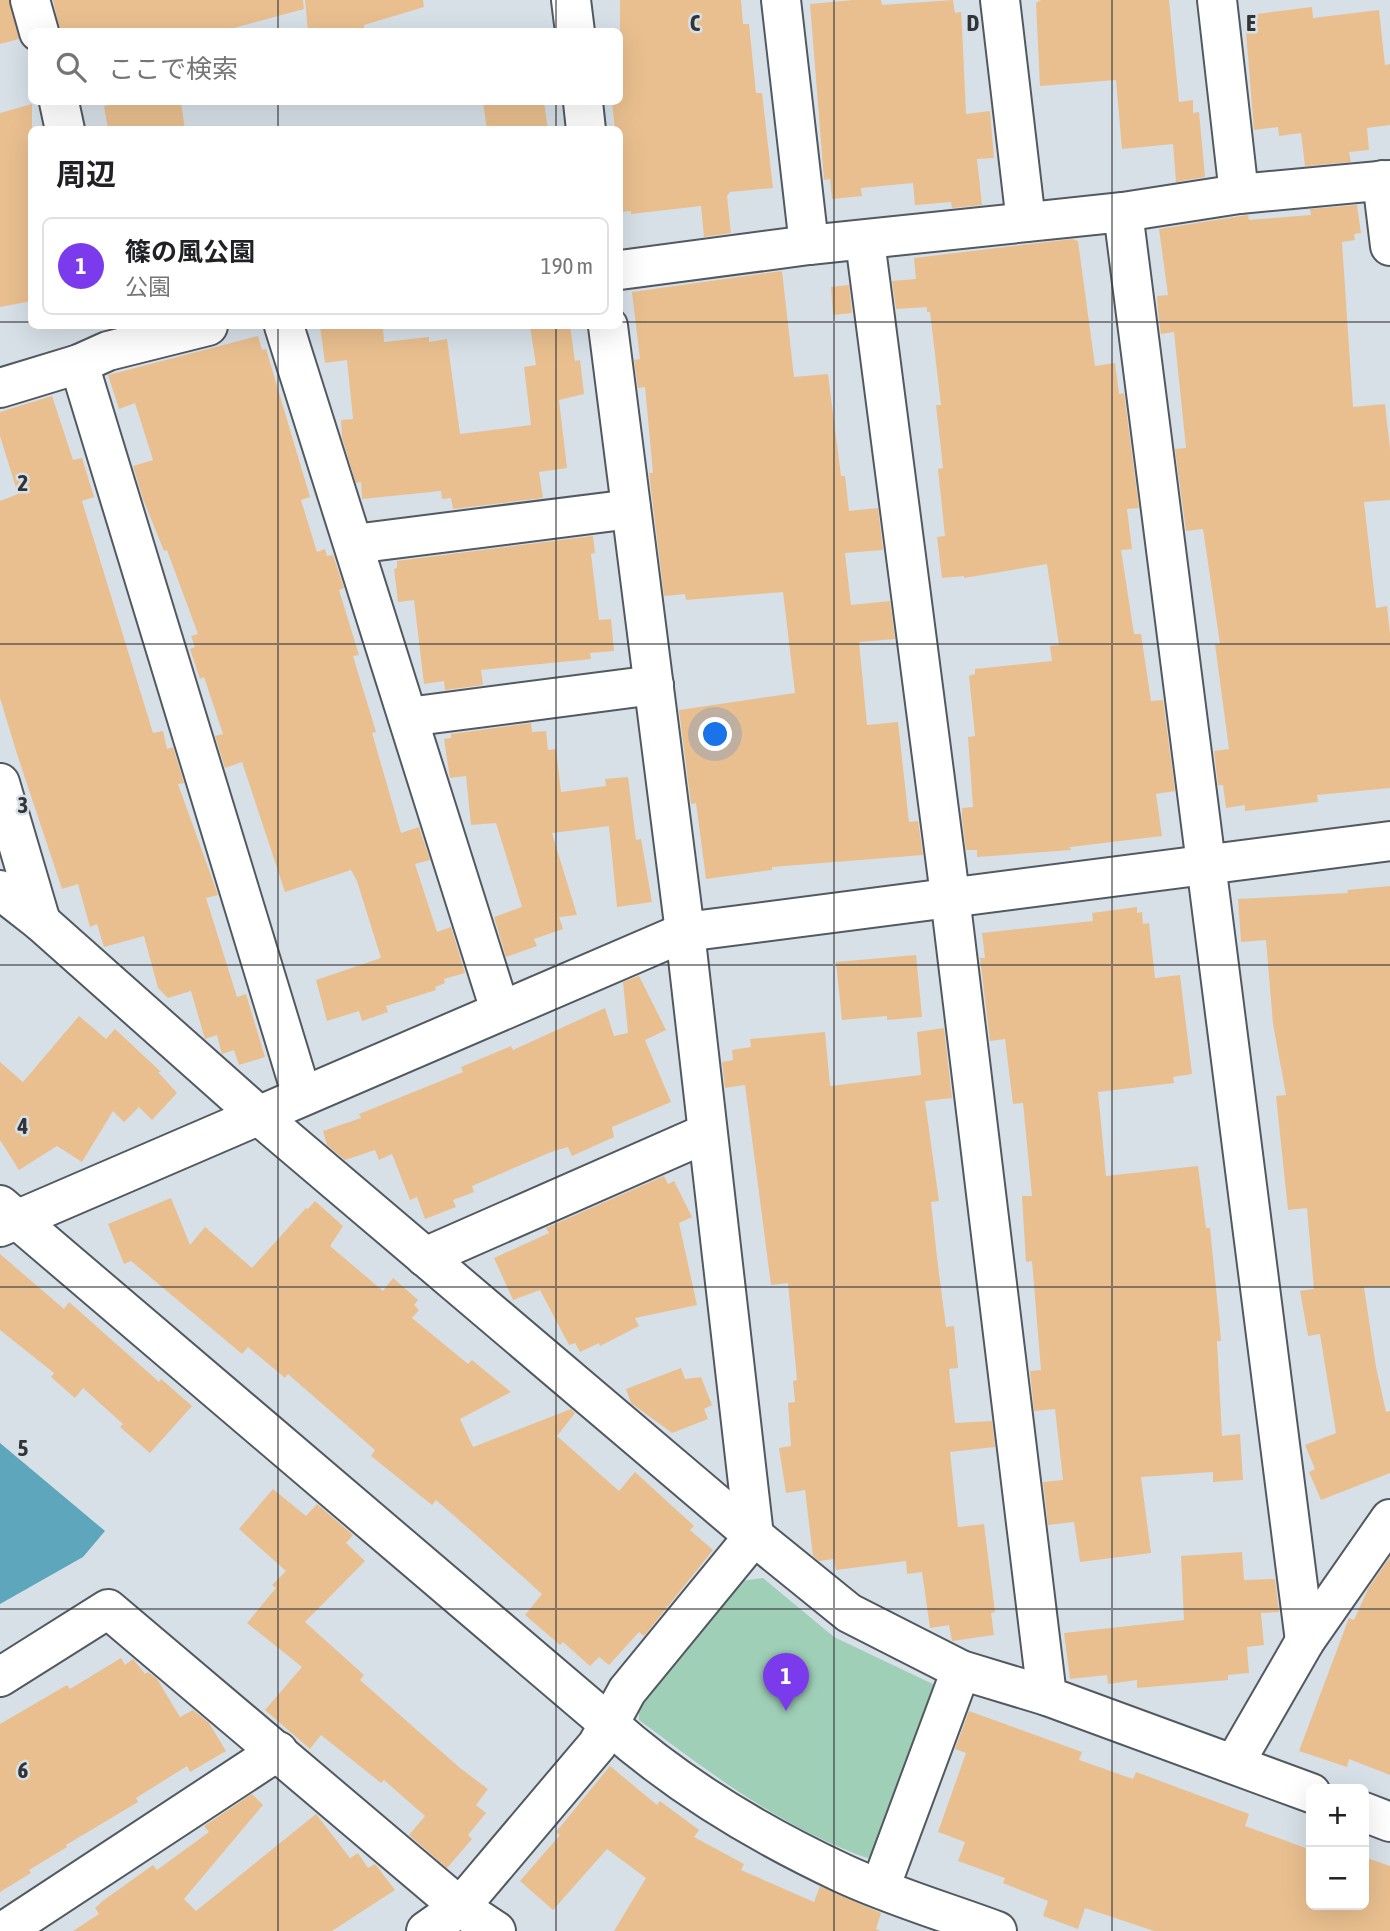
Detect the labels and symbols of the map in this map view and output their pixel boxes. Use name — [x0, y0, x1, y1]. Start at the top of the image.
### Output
text: C — [690, 10, 701, 36]
text: D — [967, 10, 980, 36]
text: E — [1246, 10, 1256, 36]
text: 2 — [18, 470, 28, 496]
your location — [698, 717, 732, 751]
text: 3 — [18, 792, 28, 818]
text: 4 — [17, 1113, 29, 1139]
text: 5 — [18, 1435, 29, 1461]
pin: 1 — [763, 1653, 809, 1711]
text: 6 — [18, 1757, 29, 1783]

